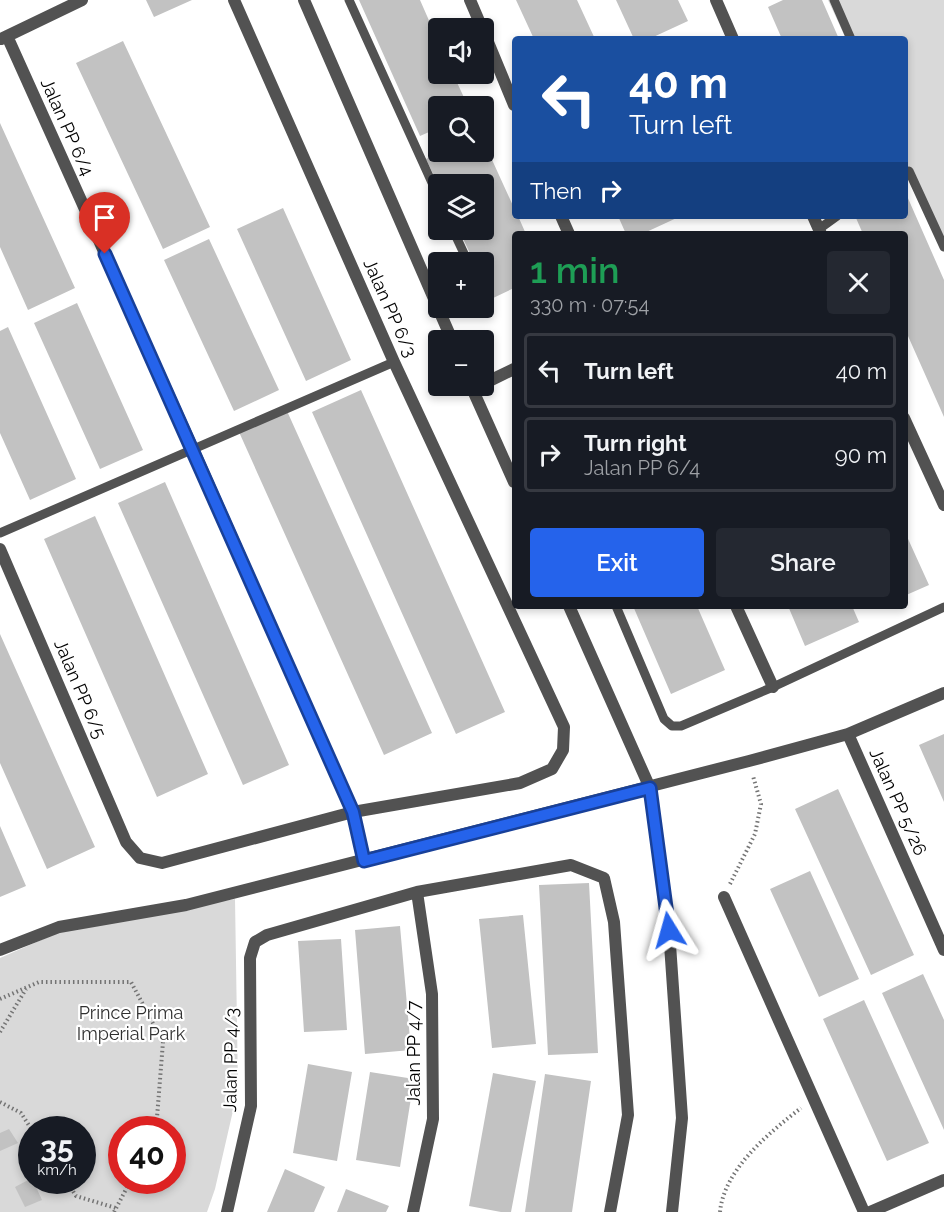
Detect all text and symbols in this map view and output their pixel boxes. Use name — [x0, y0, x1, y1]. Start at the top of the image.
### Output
map controls — [428, 18, 494, 396]
button: sound — [428, 18, 494, 84]
text: 40 m — [629, 59, 728, 108]
icon: left — [530, 60, 608, 138]
street label: Jalan PP 6/4 — [37, 75, 98, 179]
button: search — [428, 96, 494, 162]
text: Turn left — [629, 109, 732, 140]
button: layers — [428, 174, 494, 240]
icon: right — [594, 174, 627, 207]
text: Then — [530, 178, 582, 204]
pin — [79, 192, 130, 254]
icon: arrive — [88, 201, 121, 234]
text: 1 min — [530, 249, 619, 291]
button: close — [827, 251, 890, 314]
button: + — [428, 252, 494, 318]
street label: Jalan PP 6/3 — [359, 255, 421, 360]
text: 330 m · 07:54 — [530, 293, 649, 317]
button: − — [428, 330, 494, 396]
icon: left — [533, 354, 566, 387]
text: Turn left — [584, 358, 674, 384]
text: 40 m — [836, 358, 887, 384]
text: Turn right — [584, 430, 687, 456]
icon: right — [533, 438, 566, 471]
text: 90 m — [835, 442, 887, 468]
text: Jalan PP 6/4 — [584, 456, 700, 480]
button: Exit — [530, 528, 704, 597]
button: Share — [716, 528, 890, 597]
street label: Jalan PP 6/5 — [50, 636, 111, 742]
street label: Jalan PP 5/26 — [865, 745, 932, 859]
position arrow — [637, 898, 701, 962]
street label: Jalan PP 4/7 — [403, 1000, 424, 1105]
park label: Prince Prima Imperial Park — [77, 1002, 186, 1044]
street label: Jalan PP 4/3 — [219, 1008, 242, 1112]
speed limit sign: 40 — [108, 1116, 186, 1194]
text: 35 — [40, 1130, 74, 1165]
text: km/h — [37, 1161, 77, 1179]

